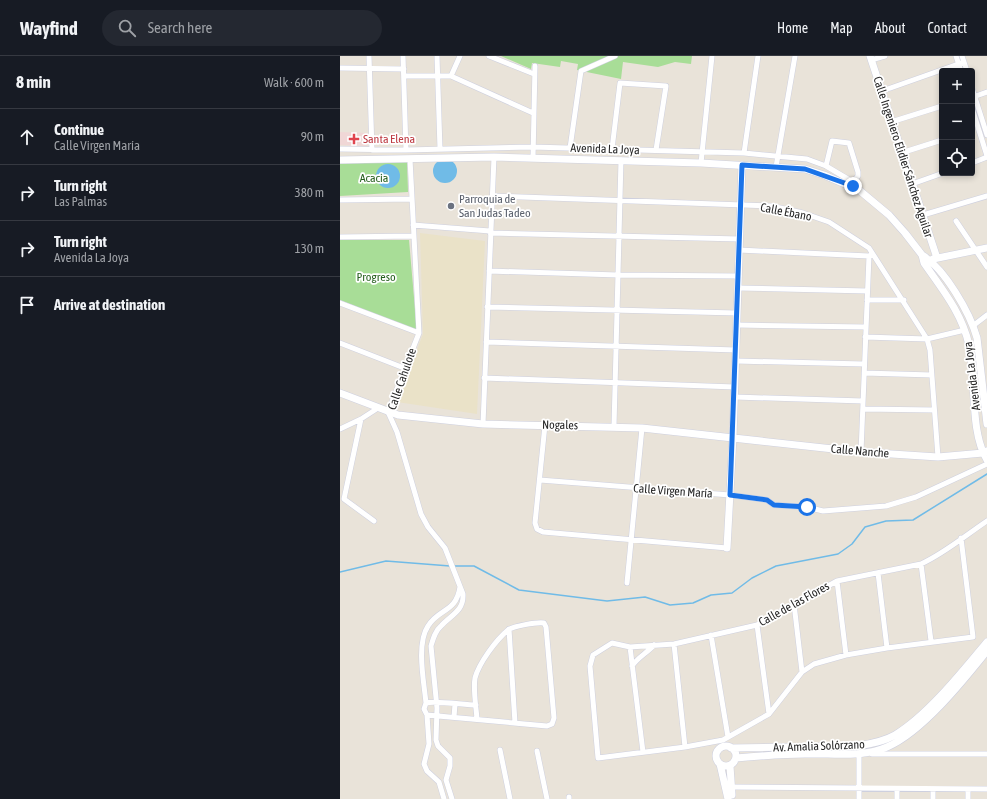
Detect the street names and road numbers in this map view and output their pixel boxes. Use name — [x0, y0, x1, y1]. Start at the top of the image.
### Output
street label: Calle Ingeniero Elidier Sánchez Aguilar — [870, 75, 936, 240]
street label: Avenida La Joya — [570, 141, 640, 157]
street label: Calle Ébano — [759, 200, 813, 224]
street label: Avenida La Joya — [961, 341, 983, 411]
street label: Calle Cahulote — [385, 346, 419, 412]
street label: Nogales — [542, 418, 578, 432]
street label: Calle Nanche — [830, 441, 890, 461]
street label: Calle Virgen María — [633, 481, 713, 501]
street label: Calle de las Flores — [756, 579, 832, 629]
street label: Av. Amalia Solórzano — [773, 737, 865, 755]

